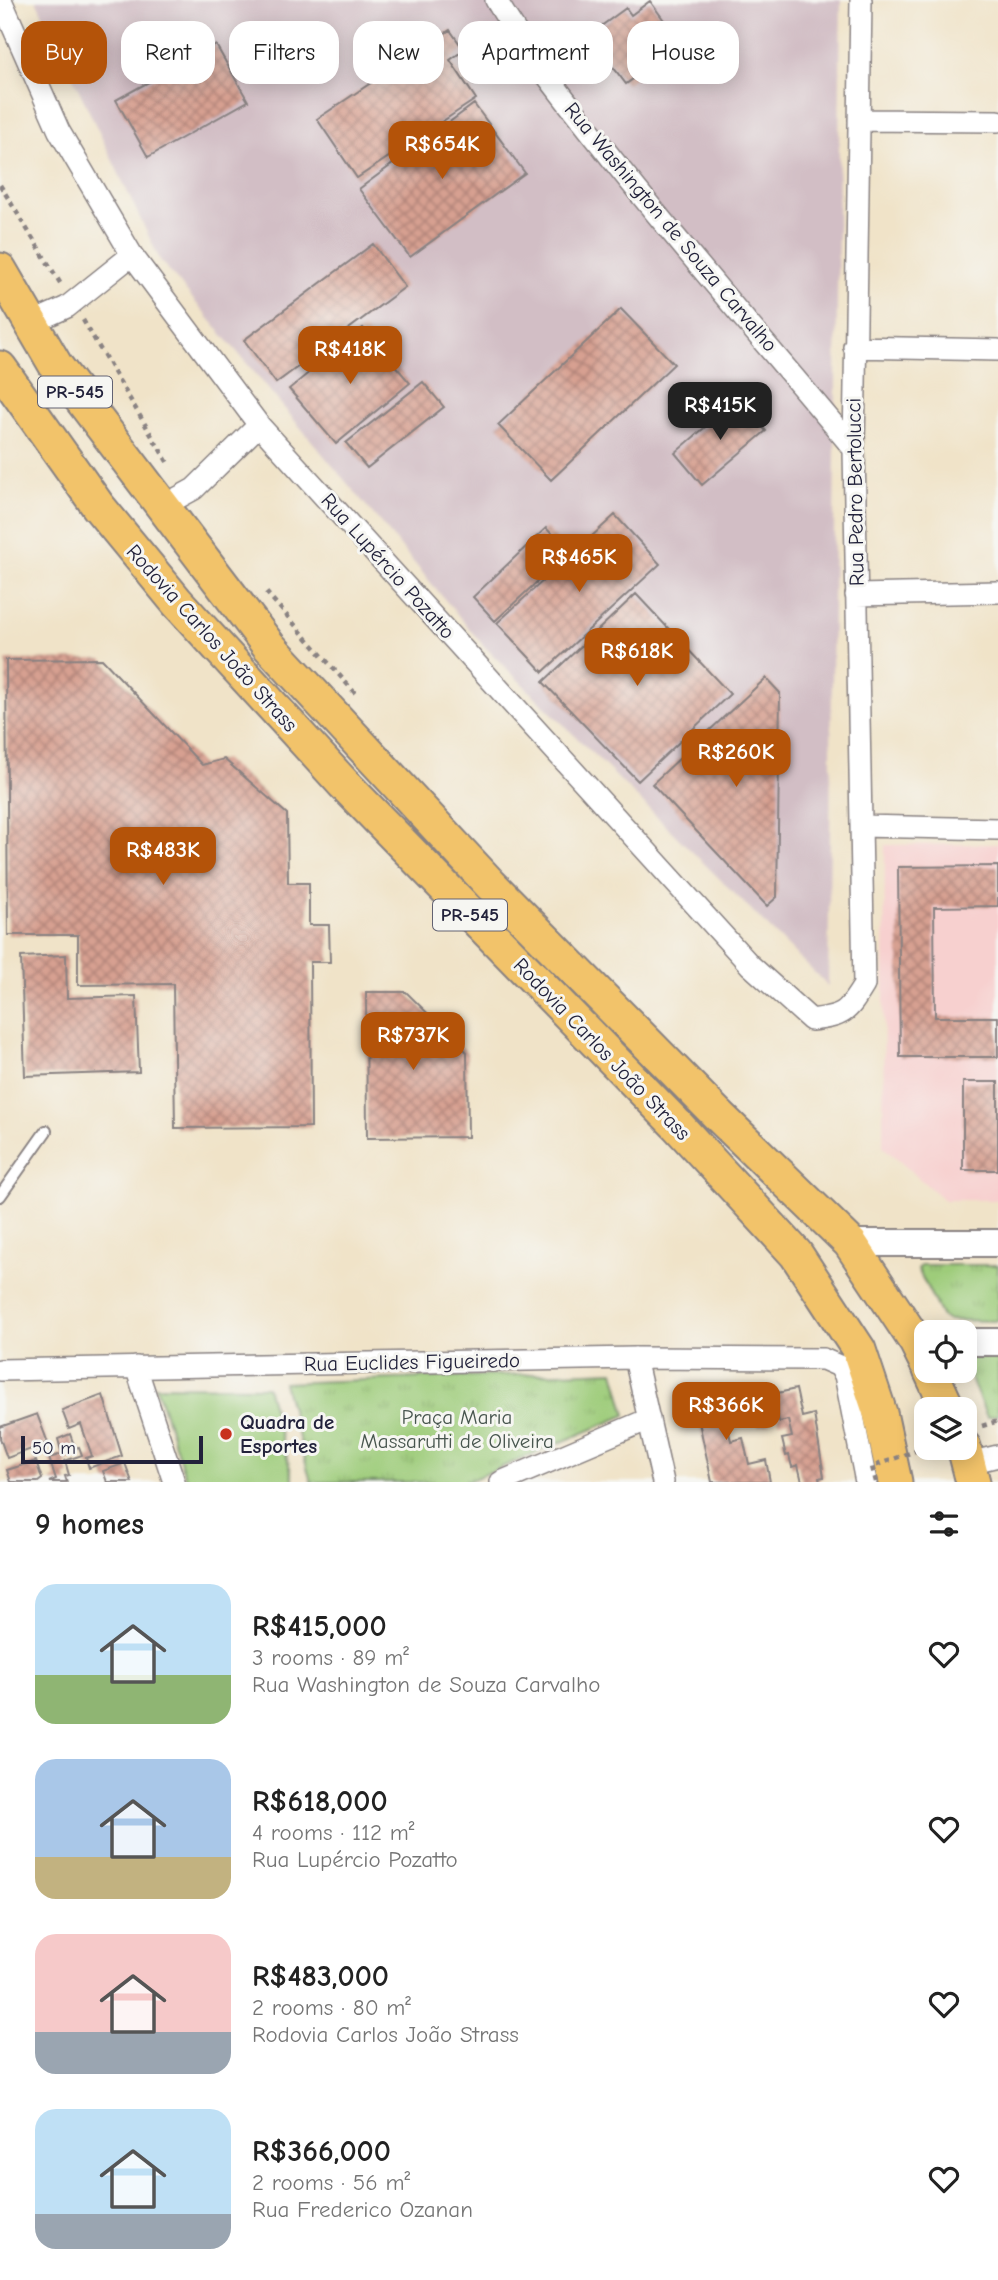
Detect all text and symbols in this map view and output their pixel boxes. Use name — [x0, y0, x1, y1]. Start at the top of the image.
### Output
chip: Buy — [21, 21, 107, 84]
chip: Rent — [121, 21, 215, 84]
chip: Filters — [229, 21, 339, 84]
chip: New — [353, 21, 444, 84]
chip: Apartment — [458, 21, 613, 84]
chip: House — [627, 21, 739, 84]
street label: Rua Washington de Souza Carvalho — [560, 97, 782, 357]
pin: R$654K — [385, 122, 499, 181]
text: R$654K — [404, 130, 480, 157]
pin: R$418K — [293, 326, 407, 386]
text: R$418K — [314, 335, 386, 362]
road number: PR-545 — [38, 376, 112, 408]
pin: R$415K — [663, 382, 777, 442]
text: R$415K — [684, 391, 756, 418]
street label: Rua Pedro Bertolucci — [841, 398, 869, 586]
street label: Rua Lupércio Pozatto — [316, 488, 460, 644]
pin: R$465K — [522, 534, 636, 594]
street label: Rodovia Carlos João Strass — [122, 539, 302, 737]
text: R$465K — [541, 543, 617, 570]
pin: R$618K — [580, 628, 694, 688]
text: R$618K — [600, 637, 674, 664]
pin: R$260K — [679, 730, 793, 789]
text: R$260K — [698, 738, 774, 765]
pin: R$483K — [106, 828, 220, 887]
text: R$483K — [126, 836, 200, 863]
road number: PR-545 — [433, 900, 507, 931]
street label: Rodovia Carlos João Strass — [509, 953, 695, 1145]
pin: R$737K — [356, 1012, 470, 1072]
text: R$737K — [377, 1021, 449, 1048]
map controls — [914, 1320, 977, 1460]
button: locate — [914, 1320, 977, 1383]
street label: Rua Euclides Figueiredo — [304, 1348, 520, 1376]
pin: R$366K — [669, 1382, 783, 1442]
text: R$366K — [688, 1391, 764, 1418]
button: layers — [914, 1397, 977, 1460]
park label: Praça Maria Massarutti de Oliveira — [360, 1405, 554, 1453]
place label: Quadra de Esportes — [240, 1410, 334, 1458]
marker: Quadra de Esportes — [218, 1426, 234, 1442]
scale bar — [21, 1433, 203, 1465]
text: 50 m — [32, 1437, 76, 1459]
icon: filters — [925, 1505, 963, 1543]
text: 9 homes — [35, 1507, 144, 1542]
text: R$415,000 — [252, 1609, 387, 1644]
icon: home — [91, 1612, 175, 1696]
icon: heart — [925, 1635, 963, 1673]
text: 3 rooms · 89 m² — [252, 1644, 409, 1671]
text: Rua Washington de Souza Carvalho — [252, 1671, 600, 1698]
text: R$618,000 — [252, 1784, 388, 1819]
icon: home — [91, 1787, 175, 1871]
icon: heart — [925, 1810, 963, 1848]
text: 4 rooms · 112 m² — [252, 1819, 415, 1846]
text: Rua Lupércio Pozatto — [252, 1846, 458, 1873]
text: R$483,000 — [252, 1959, 389, 1994]
icon: home — [91, 1962, 175, 2046]
icon: heart — [925, 1985, 963, 2023]
text: 2 rooms · 80 m² — [252, 1994, 411, 2021]
text: Rodovia Carlos João Strass — [252, 2021, 519, 2048]
text: R$366,000 — [252, 2134, 391, 2169]
icon: home — [91, 2137, 175, 2221]
icon: heart — [925, 2160, 963, 2198]
text: 2 rooms · 56 m² — [252, 2169, 410, 2196]
text: Rua Frederico Ozanan — [252, 2196, 473, 2223]

